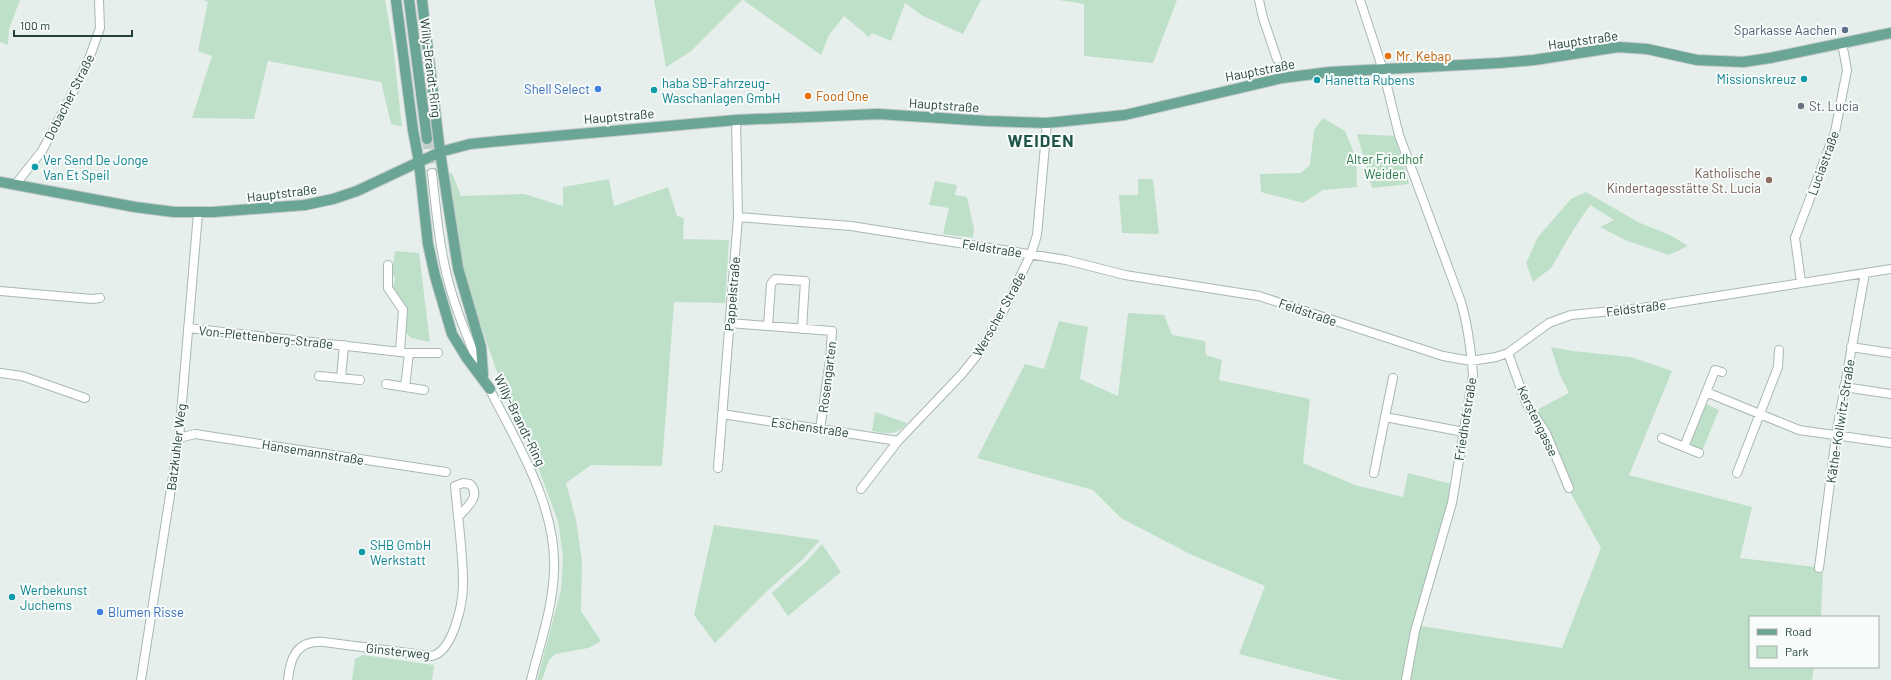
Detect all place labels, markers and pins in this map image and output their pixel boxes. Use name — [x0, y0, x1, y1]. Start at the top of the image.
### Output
place label: Sparkasse Aachen — [1734, 22, 1837, 38]
marker: Sparkasse Aachen — [1840, 25, 1850, 35]
place label: Mr. Kebap — [1396, 48, 1451, 64]
marker: Mr. Kebap — [1383, 51, 1393, 61]
place label: Missionskreuz — [1717, 71, 1796, 87]
place label: Hanetta Rubens — [1325, 72, 1415, 88]
marker: Missionskreuz — [1799, 74, 1809, 84]
place label: haba SB-Fahrzeug- Waschanlagen GmbH — [662, 75, 781, 106]
marker: Hanetta Rubens — [1312, 75, 1322, 85]
place label: Shell Select — [524, 81, 590, 97]
marker: Shell Select — [593, 84, 603, 94]
marker: haba SB-Fahrzeug- Waschanlagen GmbH — [649, 85, 659, 95]
place label: Food One — [816, 88, 869, 104]
marker: Food One — [803, 91, 813, 101]
place label: St. Lucia — [1809, 98, 1859, 114]
marker: St. Lucia — [1796, 101, 1806, 111]
place label: Ver Send De Jonge Van Et Speil — [43, 152, 149, 183]
marker: Ver Send De Jonge Van Et Speil — [30, 162, 40, 172]
place label: Katholische Kindertagesstätte St. Lucia — [1607, 165, 1761, 196]
marker: Katholische Kindertagesstätte St. Lucia — [1764, 175, 1774, 185]
place label: SHB GmbH Werkstatt — [370, 537, 431, 568]
marker: SHB GmbH Werkstatt — [357, 547, 367, 557]
place label: Werbekunst Juchems — [20, 582, 88, 613]
marker: Werbekunst Juchems — [7, 592, 17, 602]
place label: Blumen Risse — [108, 604, 184, 620]
marker: Blumen Risse — [95, 607, 105, 617]

